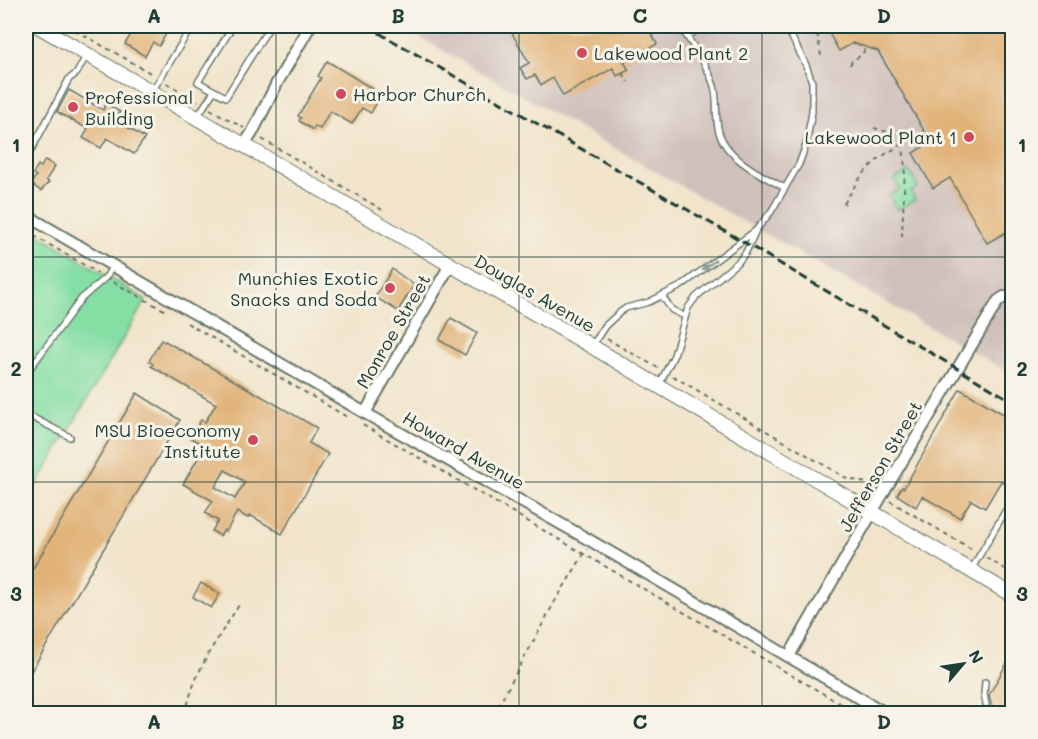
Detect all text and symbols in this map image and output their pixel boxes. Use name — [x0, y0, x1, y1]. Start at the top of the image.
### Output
text: A — [147, 2, 161, 28]
text: B — [391, 2, 405, 28]
text: C — [633, 2, 648, 28]
text: D — [877, 2, 891, 28]
place label: Lakewood Plant 2 — [594, 41, 748, 65]
marker: Lakewood Plant 2 — [575, 46, 589, 60]
place label: Harbor Church — [353, 82, 486, 106]
place label: Professional Building — [85, 85, 193, 130]
marker: Harbor Church — [334, 87, 348, 101]
marker: Professional Building — [66, 100, 80, 114]
place label: Lakewood Plant 1 — [805, 125, 957, 149]
marker: Lakewood Plant 1 — [962, 130, 976, 144]
text: 1 — [12, 131, 20, 157]
text: 1 — [1018, 131, 1026, 157]
street label: Douglas Avenue — [470, 249, 600, 337]
one-way arrow — [702, 259, 718, 271]
place label: Munchies Exotic Snacks and Soda — [230, 266, 378, 311]
street label: Monroe Street — [350, 269, 436, 393]
marker: Munchies Exotic Snacks and Soda — [383, 281, 397, 295]
text: 2 — [10, 355, 22, 381]
text: 2 — [1016, 355, 1028, 381]
street label: Jefferson Street — [833, 396, 927, 536]
street label: Howard Avenue — [399, 405, 529, 495]
place label: MSU Bioeconomy Institute — [95, 418, 241, 463]
marker: MSU Bioeconomy Institute — [246, 433, 260, 447]
text: 3 — [10, 580, 22, 606]
text: 3 — [1016, 580, 1028, 606]
north arrow — [933, 634, 993, 694]
text: N — [964, 646, 989, 667]
text: A — [147, 708, 161, 734]
text: B — [391, 708, 405, 734]
text: C — [633, 708, 648, 734]
text: D — [877, 708, 891, 734]

